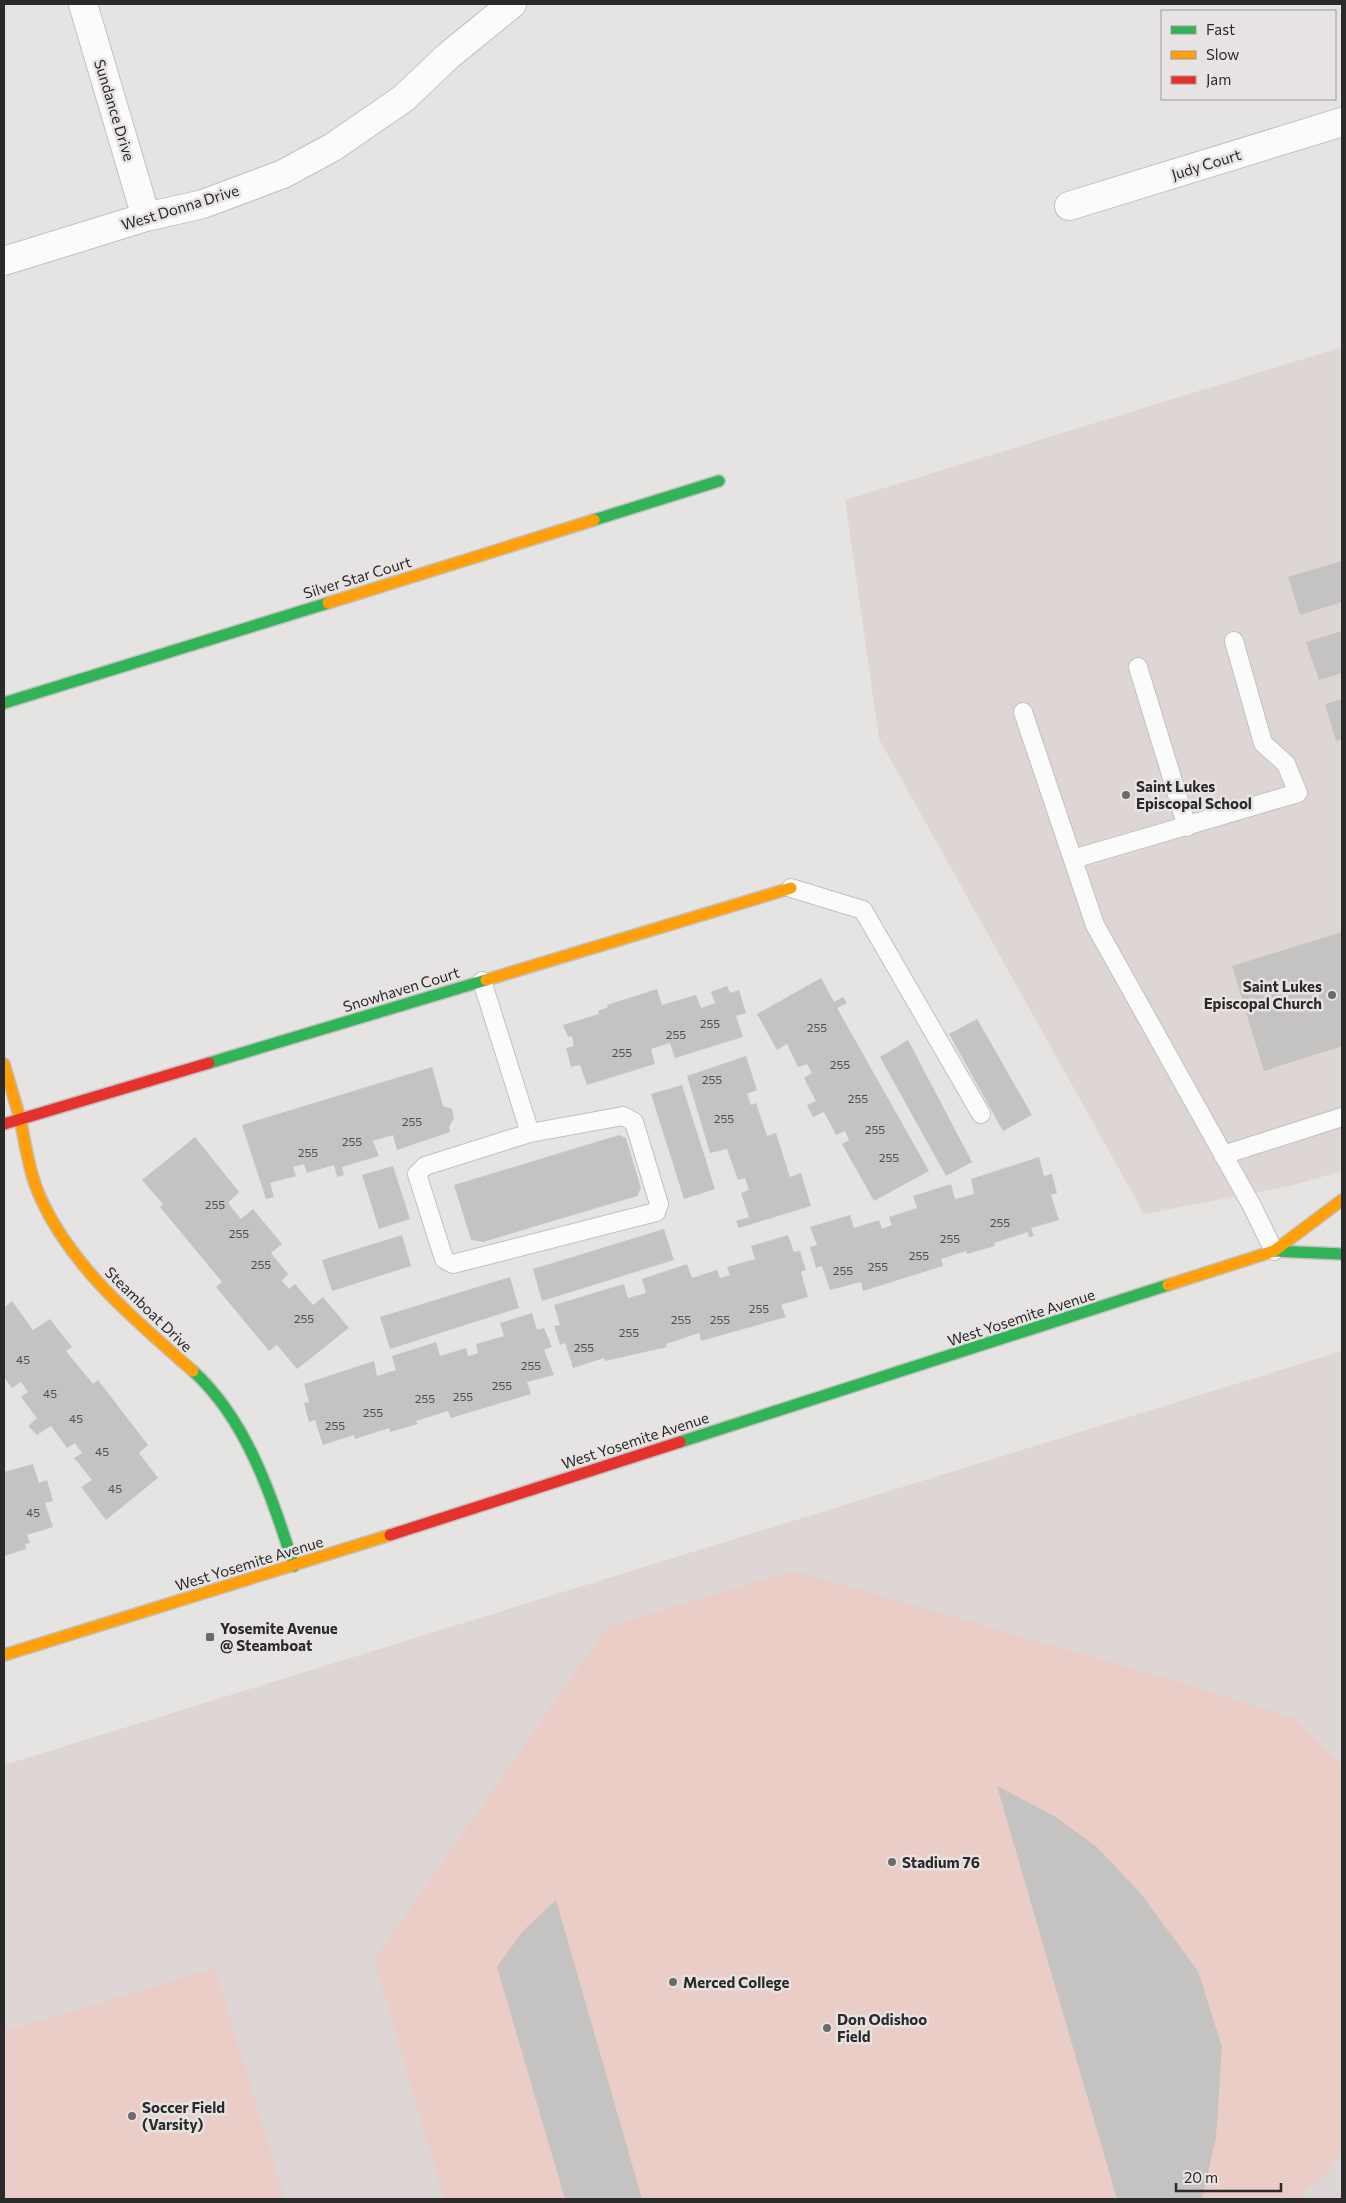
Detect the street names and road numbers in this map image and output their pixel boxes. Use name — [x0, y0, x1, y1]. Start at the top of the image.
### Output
street label: Sundance Drive — [91, 57, 139, 163]
street label: Judy Court — [1169, 145, 1243, 183]
street label: West Donna Drive — [119, 181, 241, 233]
street label: Silver Star Court — [301, 552, 413, 602]
street label: Snowhaven Court — [341, 963, 461, 1015]
street label: Steamboat Drive — [102, 1263, 196, 1355]
street label: West Yosemite Avenue — [945, 1285, 1097, 1349]
street label: West Yosemite Avenue — [559, 1408, 711, 1472]
street label: West Yosemite Avenue — [173, 1532, 325, 1594]

